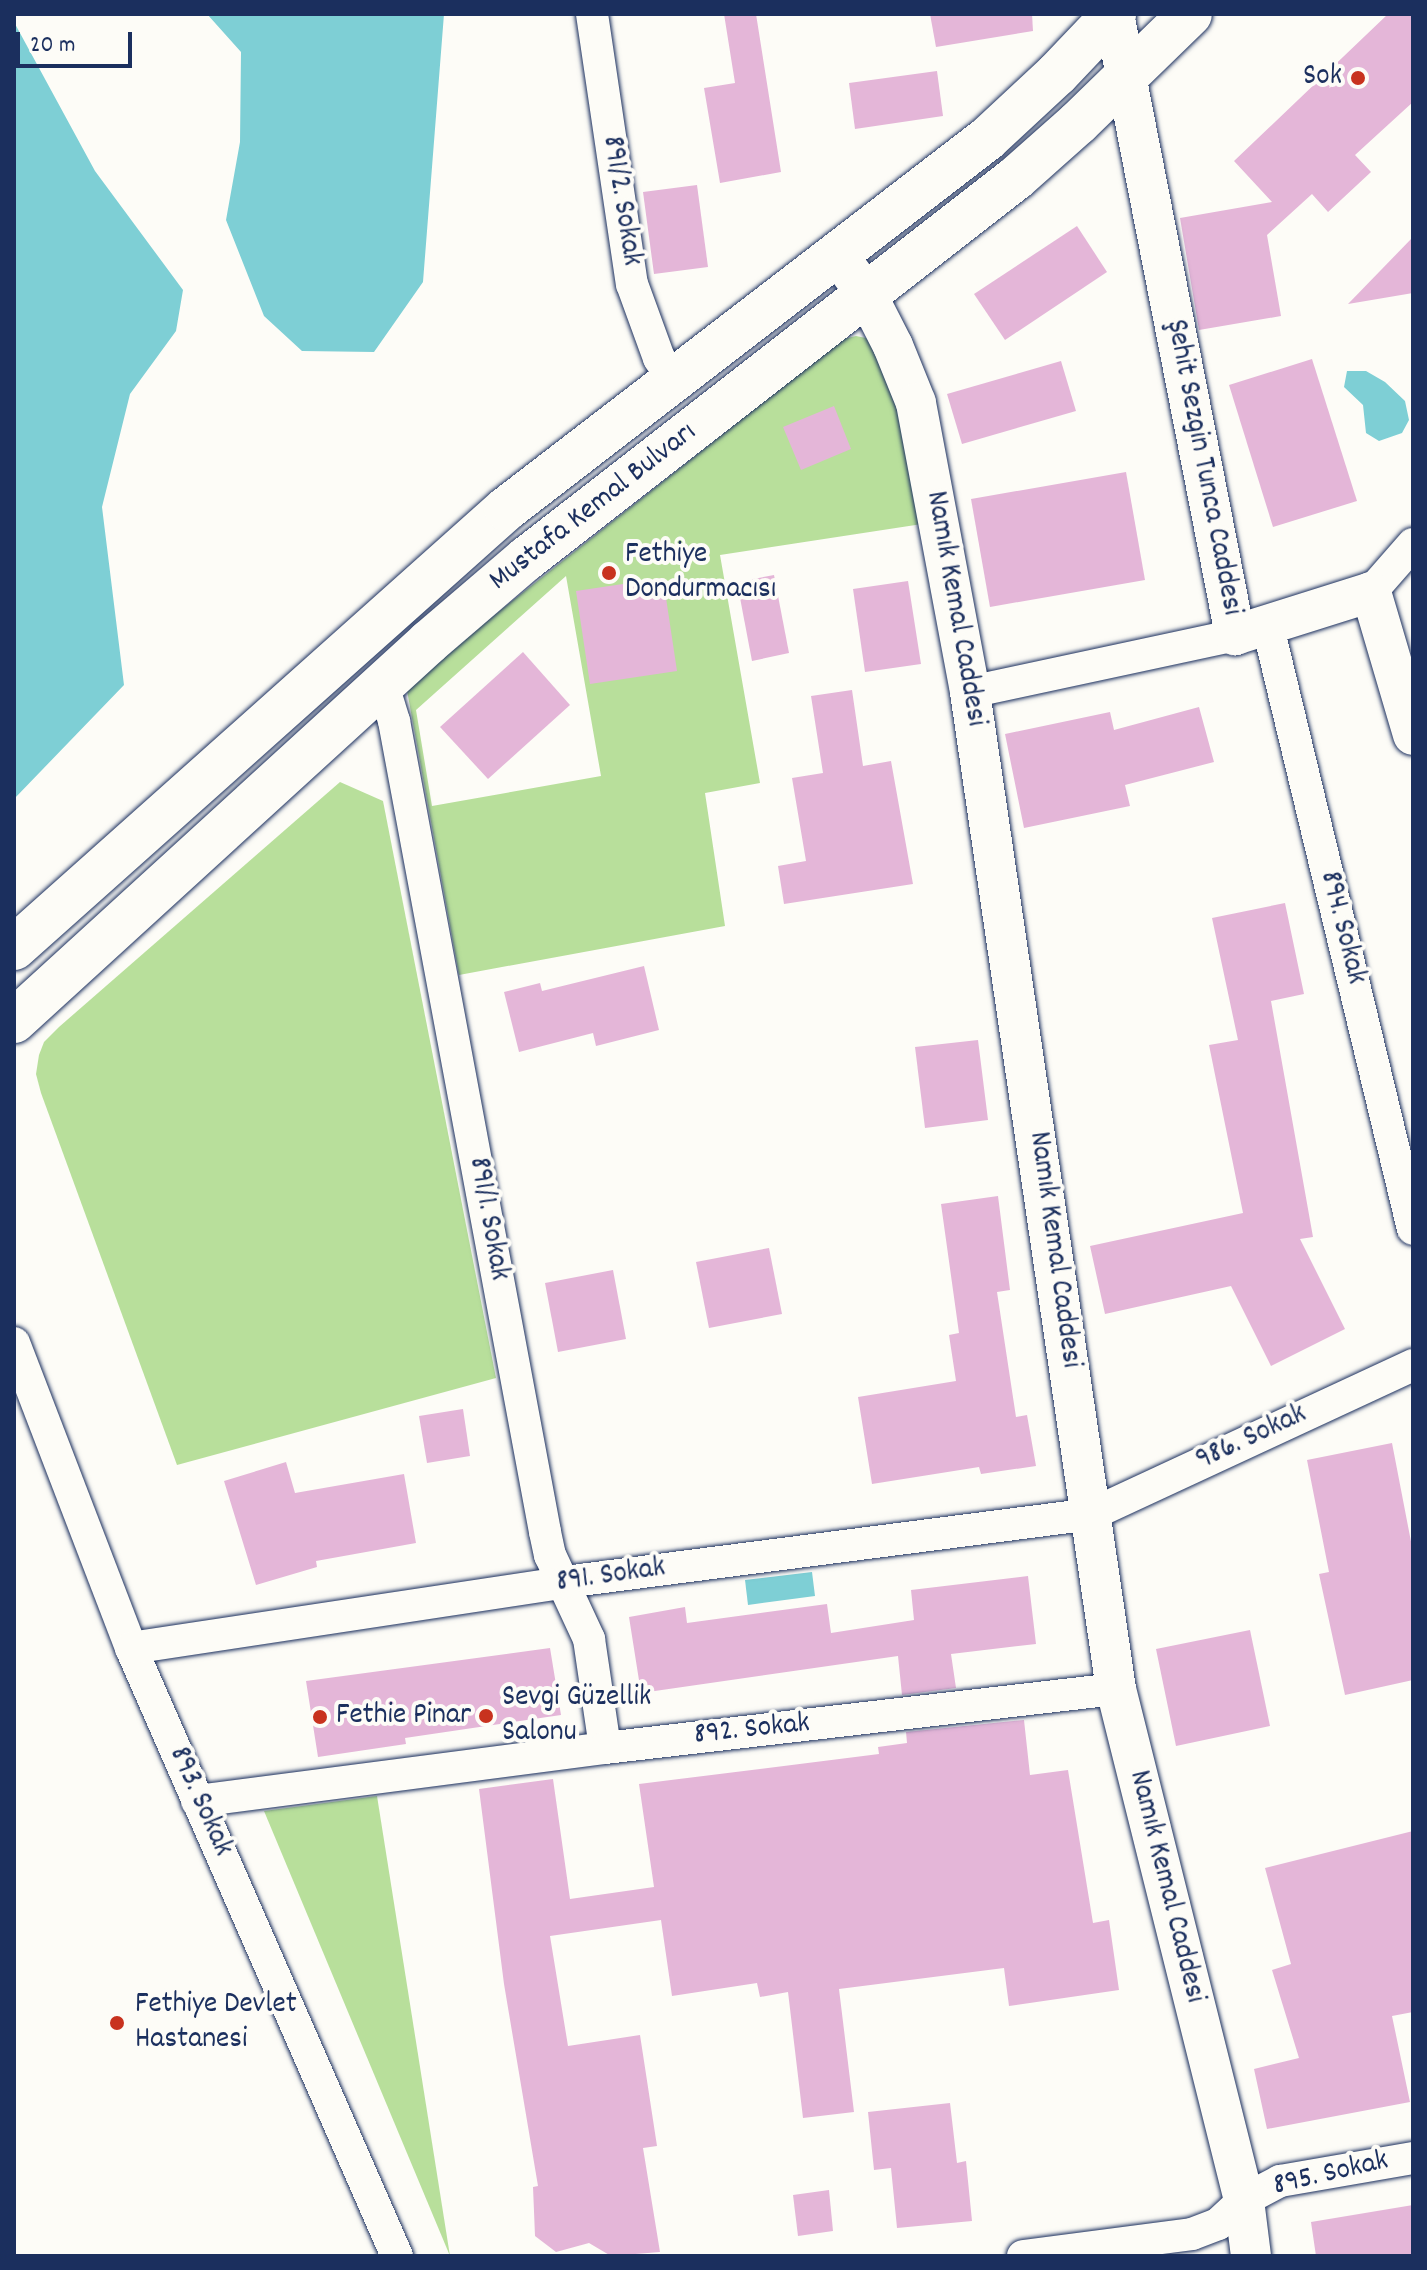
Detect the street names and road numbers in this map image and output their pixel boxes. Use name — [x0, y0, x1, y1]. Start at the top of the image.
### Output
street label: 891/2. Sokak — [592, 133, 648, 269]
street label: Şehit Sezgin Tunca Caddesi — [1156, 317, 1248, 619]
street label: Mustafa Kemal Bulvarı — [483, 416, 705, 600]
street label: Namık Kemal Caddesi — [916, 489, 992, 729]
street label: 894. Sokak — [1310, 868, 1372, 988]
street label: Namık Kemal Caddesi — [1019, 1130, 1087, 1370]
street label: 891/1. Sokak — [458, 1155, 516, 1283]
street label: 986. Sokak — [1191, 1398, 1313, 1480]
street label: 891. Sokak — [554, 1552, 668, 1602]
street label: 892. Sokak — [692, 1707, 812, 1755]
street label: 893. Sokak — [159, 1742, 239, 1862]
street label: Namık Kemal Caddesi — [1119, 1767, 1211, 2007]
street label: 895. Sokak — [1270, 2144, 1392, 2206]

